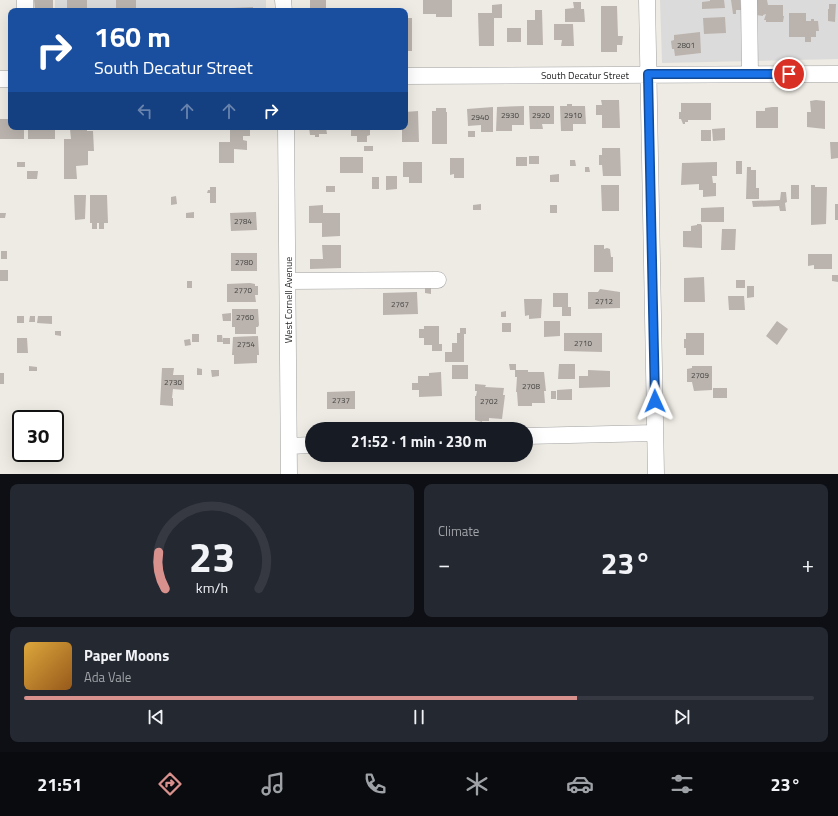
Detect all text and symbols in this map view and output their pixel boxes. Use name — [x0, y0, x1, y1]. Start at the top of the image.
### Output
text: 160 m — [94, 15, 171, 58]
icon: right — [28, 24, 80, 76]
house number: 2801 — [677, 39, 695, 51]
text: South Decatur Street — [94, 54, 253, 81]
pin — [772, 57, 806, 91]
icon: arrive — [778, 63, 800, 85]
street label: South Decatur Street — [541, 68, 630, 83]
icon: left — [134, 100, 156, 122]
icon: ahead — [176, 100, 198, 122]
icon: ahead — [218, 100, 240, 122]
icon: right — [260, 100, 282, 122]
house number: 2930 — [501, 109, 519, 121]
house number: 2920 — [532, 109, 550, 121]
house number: 2910 — [564, 109, 582, 121]
house number: 2940 — [471, 111, 489, 123]
house number: 2784 — [234, 215, 252, 227]
house number: 2780 — [235, 256, 253, 268]
street label: West Cornell Avenue — [281, 257, 296, 343]
house number: 2770 — [234, 284, 252, 296]
house number: 2712 — [595, 295, 613, 307]
house number: 2767 — [391, 298, 409, 310]
house number: 2760 — [236, 311, 254, 323]
house number: 2710 — [574, 337, 592, 349]
house number: 2754 — [237, 338, 255, 350]
house number: 2709 — [691, 369, 709, 381]
house number: 2730 — [164, 376, 182, 388]
house number: 2708 — [522, 380, 540, 392]
position arrow — [634, 380, 676, 422]
house number: 2737 — [332, 394, 350, 406]
house number: 2702 — [480, 395, 498, 407]
speed limit sign: 30 — [12, 410, 64, 462]
text: 21:52 · 1 min · 230 m — [351, 430, 487, 453]
text: Climate — [438, 521, 479, 541]
text: 23 — [189, 524, 235, 587]
text: 23° — [601, 540, 651, 586]
text: − — [438, 547, 450, 581]
text: + — [802, 547, 814, 581]
text: km/h — [196, 576, 228, 598]
text: Paper Moons — [84, 644, 169, 667]
text: Ada Vale — [84, 667, 131, 687]
icon: previous — [145, 706, 167, 728]
icon: pause — [408, 706, 430, 728]
icon: next — [671, 706, 693, 728]
icon: directions — [156, 770, 184, 798]
icon: music — [259, 770, 287, 798]
icon: phone — [361, 770, 389, 798]
icon: climate — [463, 770, 491, 798]
icon: car — [566, 770, 594, 798]
icon: filters — [668, 770, 696, 798]
text: 21:51 — [37, 771, 82, 798]
text: 23° — [771, 771, 801, 798]

